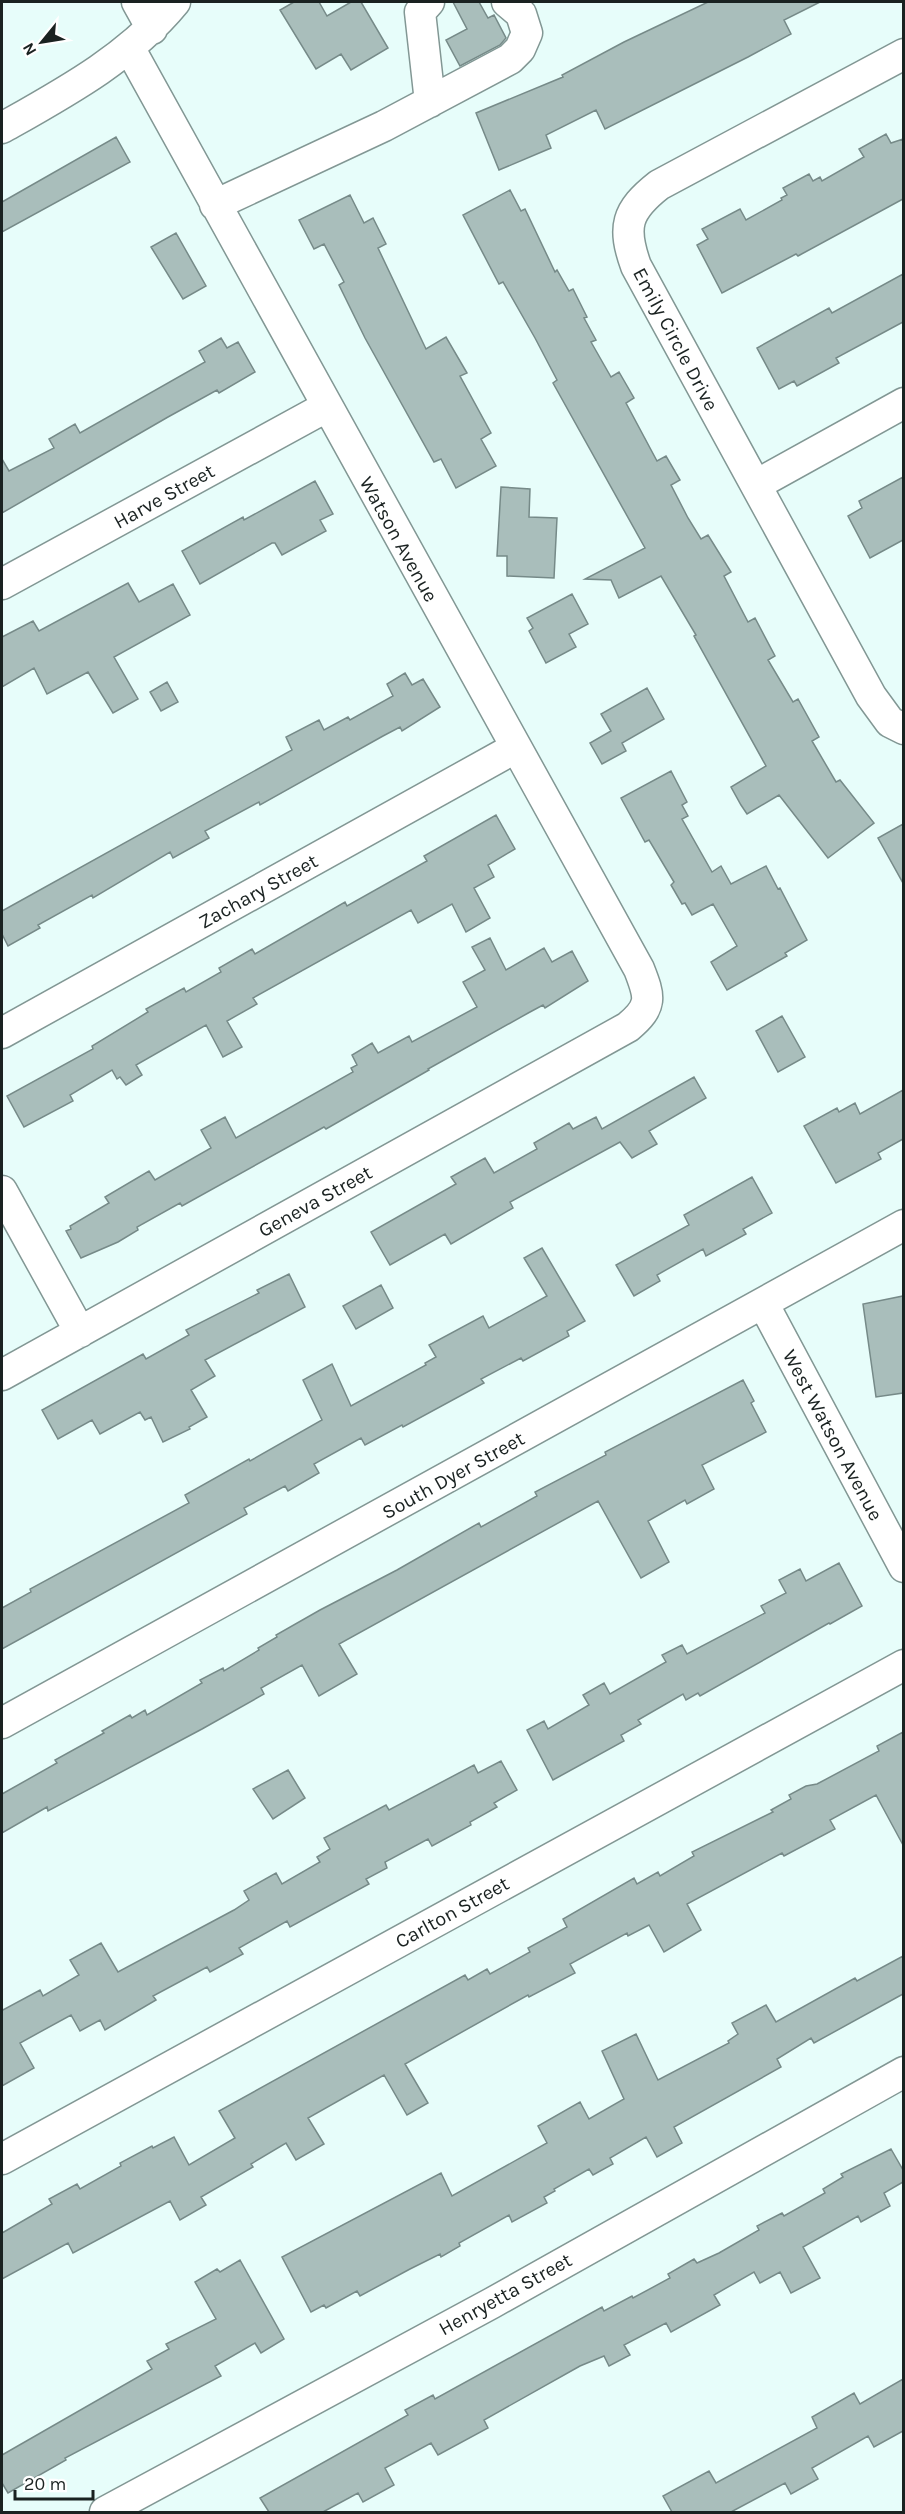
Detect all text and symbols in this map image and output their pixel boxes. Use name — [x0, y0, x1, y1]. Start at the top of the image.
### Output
north arrow — [12, 12, 72, 72]
text: N — [18, 40, 41, 59]
street label: Emily Circle Drive — [628, 264, 723, 415]
street label: Harve Street — [110, 459, 219, 534]
street label: Watson Avenue — [355, 473, 443, 606]
street label: Zachary Street — [195, 849, 322, 934]
street label: Geneva Street — [254, 1161, 376, 1242]
street label: West Watson Avenue — [778, 1346, 887, 1525]
street label: South Dyer Street — [378, 1427, 529, 1524]
street label: Carlton Street — [391, 1872, 513, 1953]
street label: Henryetta Street — [435, 2248, 576, 2340]
scale bar — [15, 2463, 93, 2501]
text: 20 m — [24, 2473, 66, 2495]

